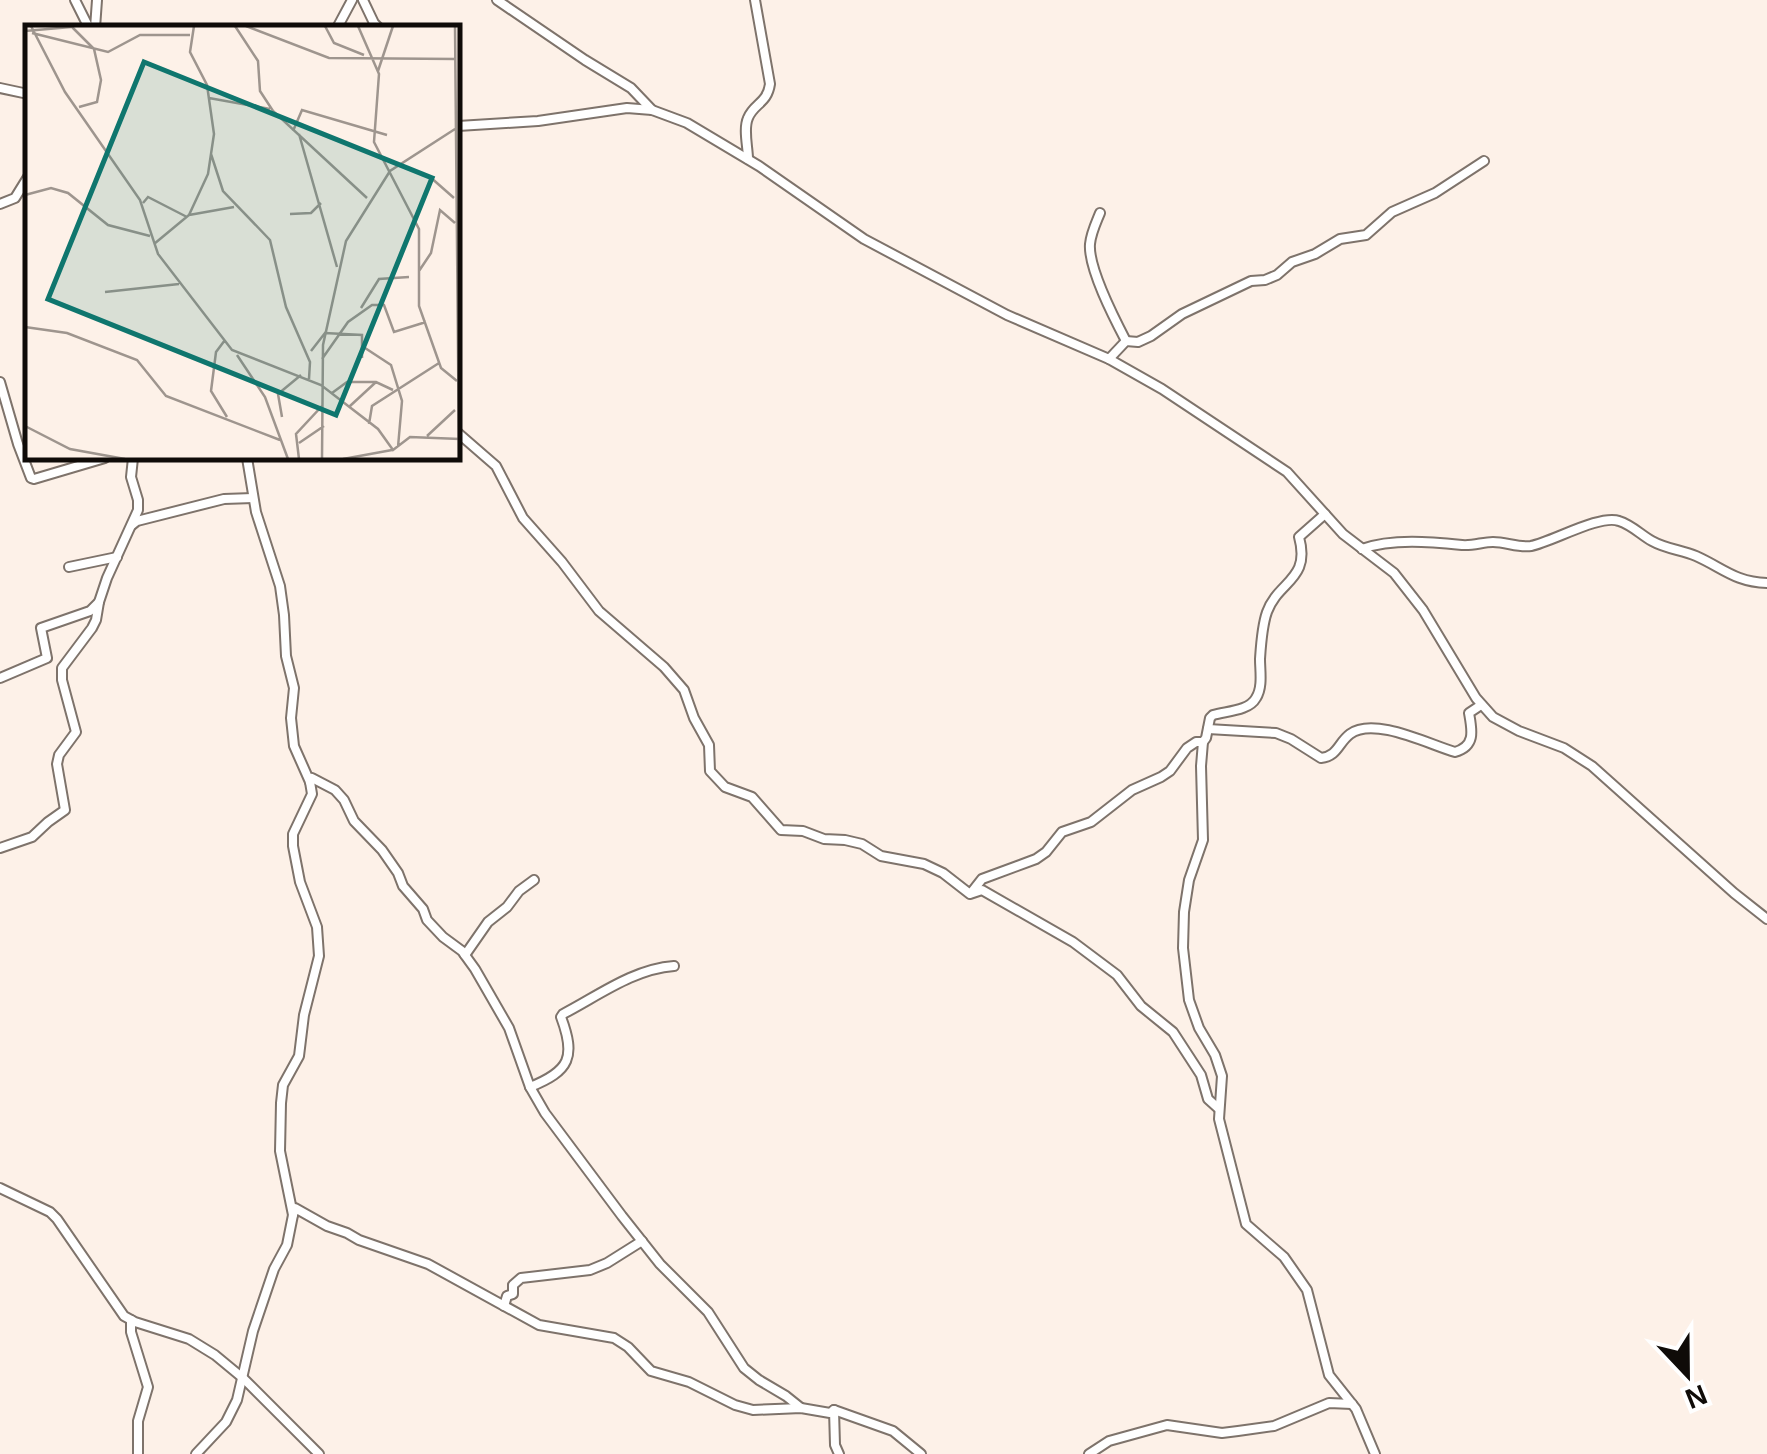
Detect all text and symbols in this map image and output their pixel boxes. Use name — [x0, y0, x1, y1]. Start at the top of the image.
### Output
inset map — [25, 25, 460, 460]
north arrow — [1637, 1324, 1737, 1424]
text: N — [1681, 1379, 1711, 1415]

